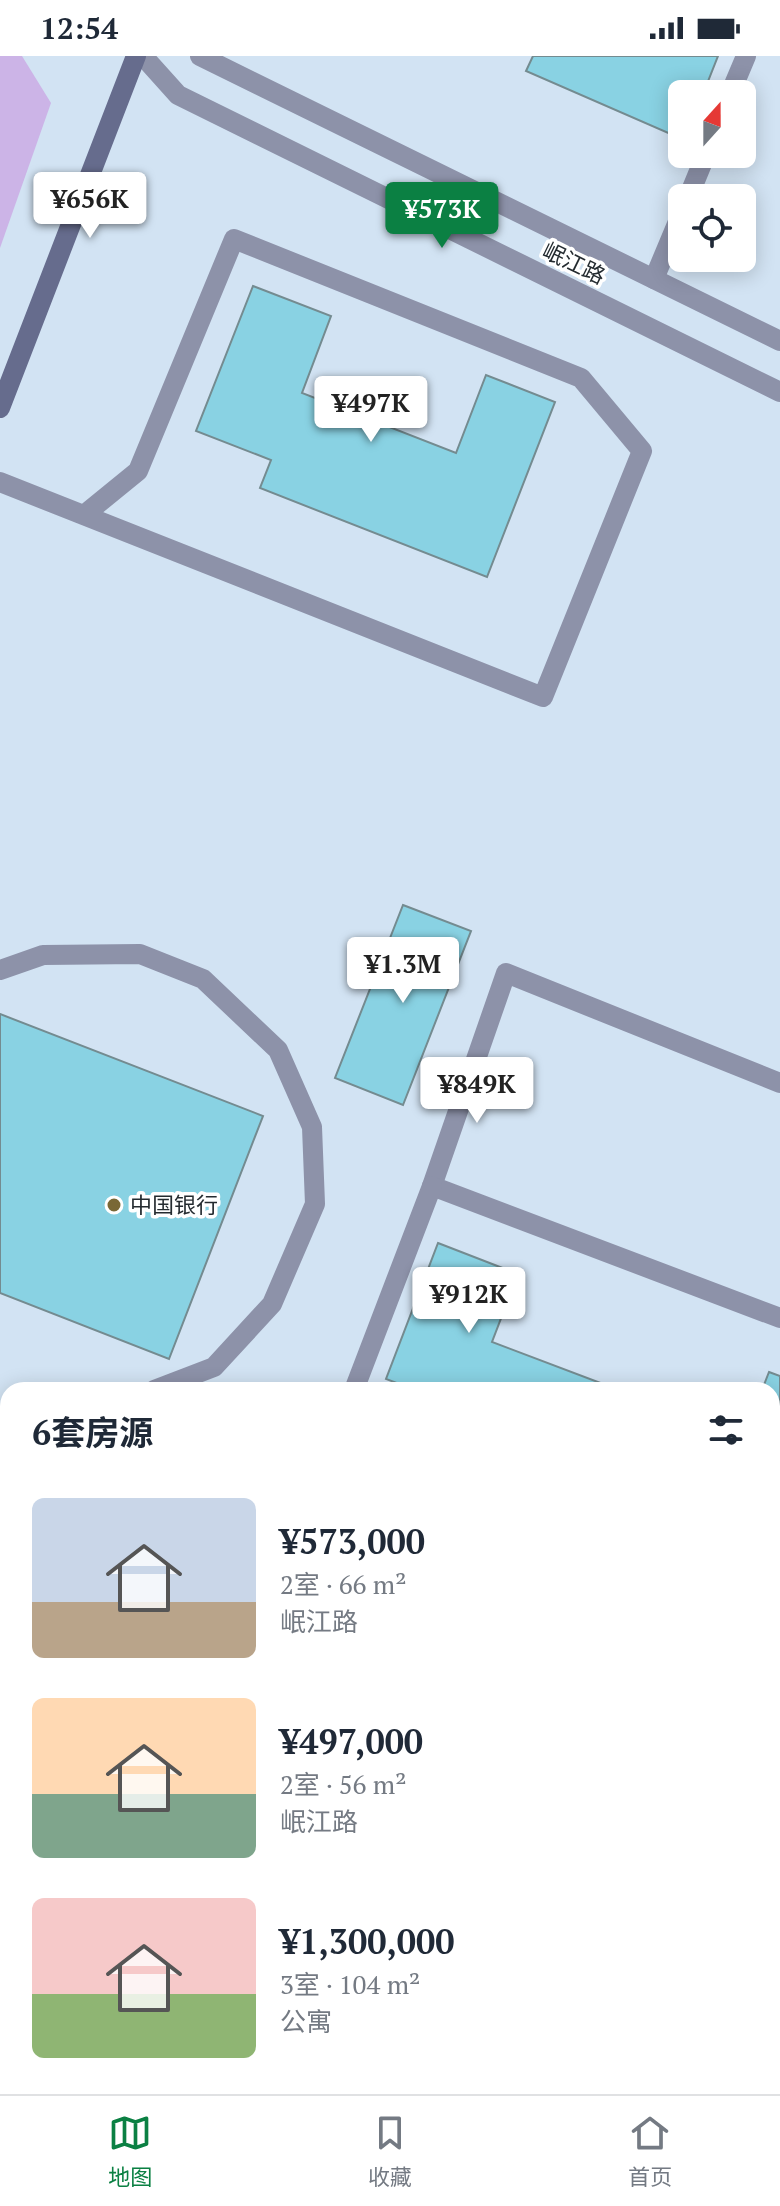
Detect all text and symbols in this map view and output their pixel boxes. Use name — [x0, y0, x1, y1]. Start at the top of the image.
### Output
text: 12:54 — [40, 8, 118, 48]
north arrow — [668, 80, 756, 168]
map controls — [668, 80, 756, 272]
pin: ¥656K — [34, 172, 146, 240]
text: ¥656K — [51, 181, 129, 215]
pin: ¥573K — [386, 182, 498, 250]
button: locate — [668, 184, 756, 272]
text: ¥573K — [403, 191, 481, 225]
street label: 岷江路 — [538, 235, 610, 290]
pin: ¥497K — [315, 376, 427, 444]
text: ¥497K — [332, 385, 410, 419]
pin: ¥1.3M — [347, 937, 459, 1005]
text: ¥1.3M — [365, 946, 441, 980]
pin: ¥849K — [421, 1057, 533, 1125]
text: ¥849K — [438, 1066, 516, 1100]
place label: 中国银行 — [130, 1190, 218, 1219]
marker: 中国银行 — [105, 1196, 123, 1214]
pin: ¥912K — [413, 1267, 525, 1335]
text: ¥912K — [430, 1276, 508, 1310]
icon: filters — [704, 1408, 748, 1452]
text: 6套房源 — [32, 1410, 153, 1455]
text: ¥573,000 — [280, 1519, 425, 1564]
icon: home — [96, 1530, 192, 1626]
text: 2室 · 66 m² — [280, 1567, 406, 1601]
text: 岷江路 — [280, 1604, 358, 1638]
text: ¥497,000 — [280, 1719, 423, 1764]
icon: home — [96, 1730, 192, 1826]
text: 2室 · 56 m² — [280, 1767, 406, 1801]
text: 岷江路 — [280, 1804, 358, 1838]
text: ¥1,300,000 — [280, 1919, 455, 1964]
icon: home — [96, 1930, 192, 2026]
text: 3室 · 104 m² — [280, 1967, 420, 2001]
text: 公寓 — [280, 2004, 332, 2038]
tab: 地图 — [108, 2111, 152, 2191]
tab: 收藏 — [368, 2111, 412, 2191]
tab: 首页 — [628, 2111, 672, 2191]

